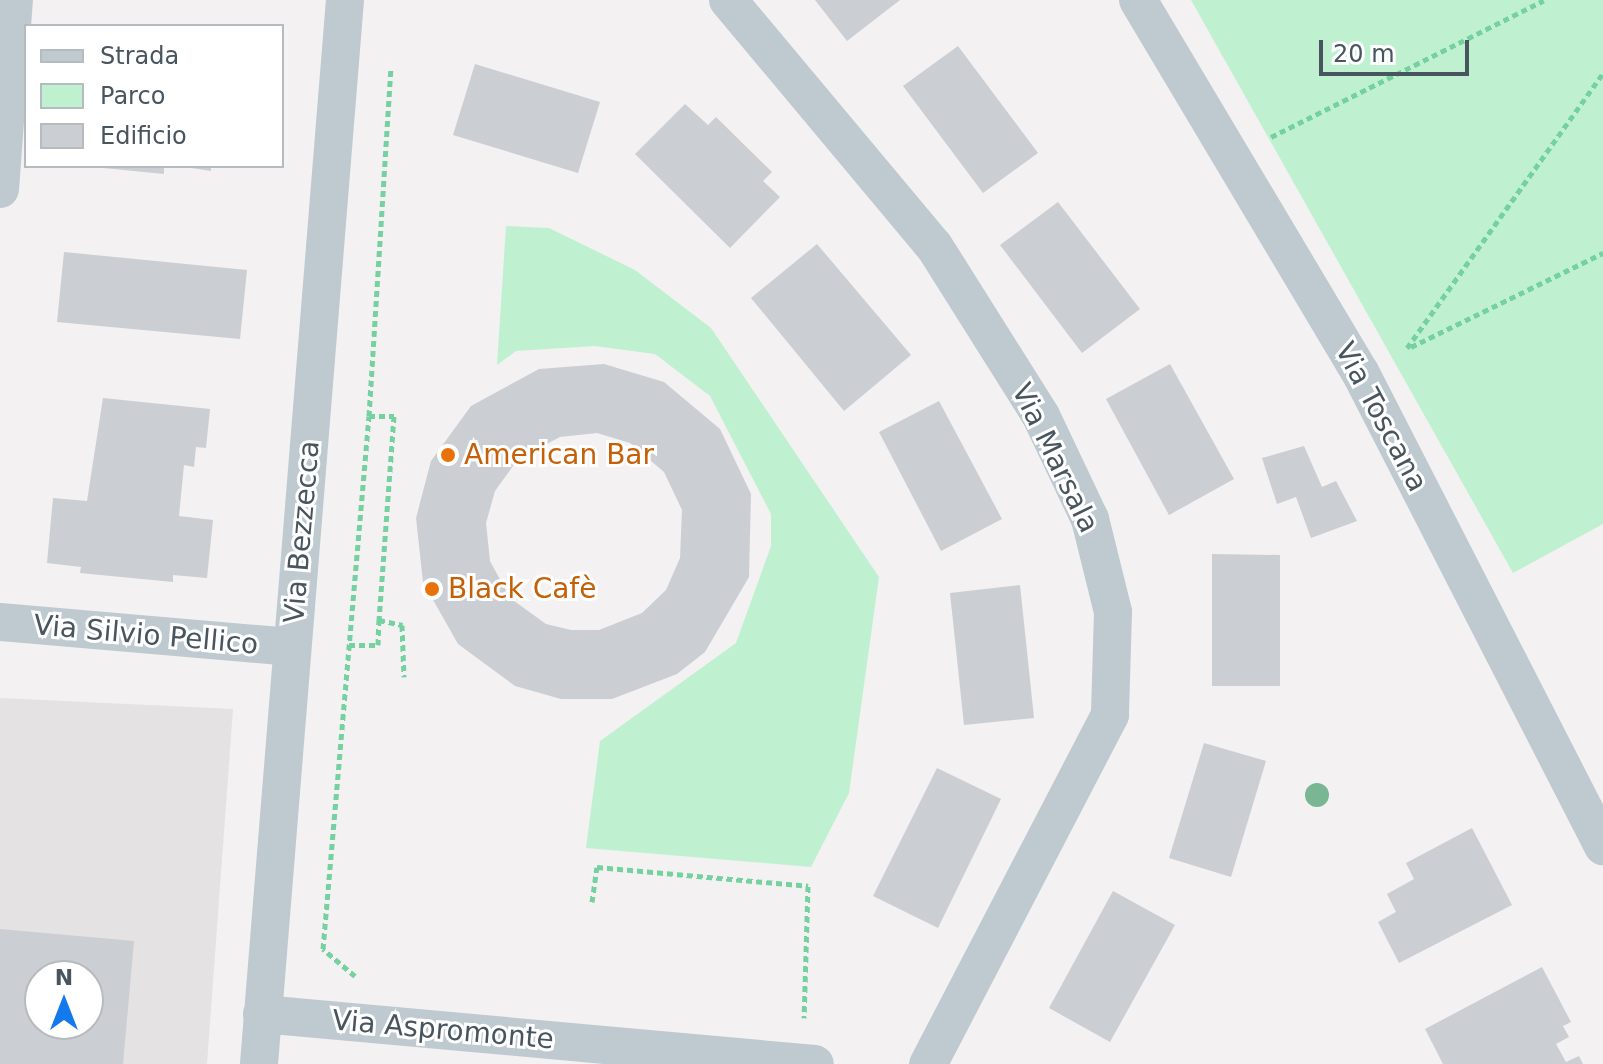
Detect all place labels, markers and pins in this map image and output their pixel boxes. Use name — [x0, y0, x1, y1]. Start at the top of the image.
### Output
place label: American Bar — [464, 438, 654, 472]
marker: American Bar — [439, 446, 457, 464]
place label: Black Cafè — [448, 572, 596, 606]
marker: Black Cafè — [423, 580, 441, 598]

